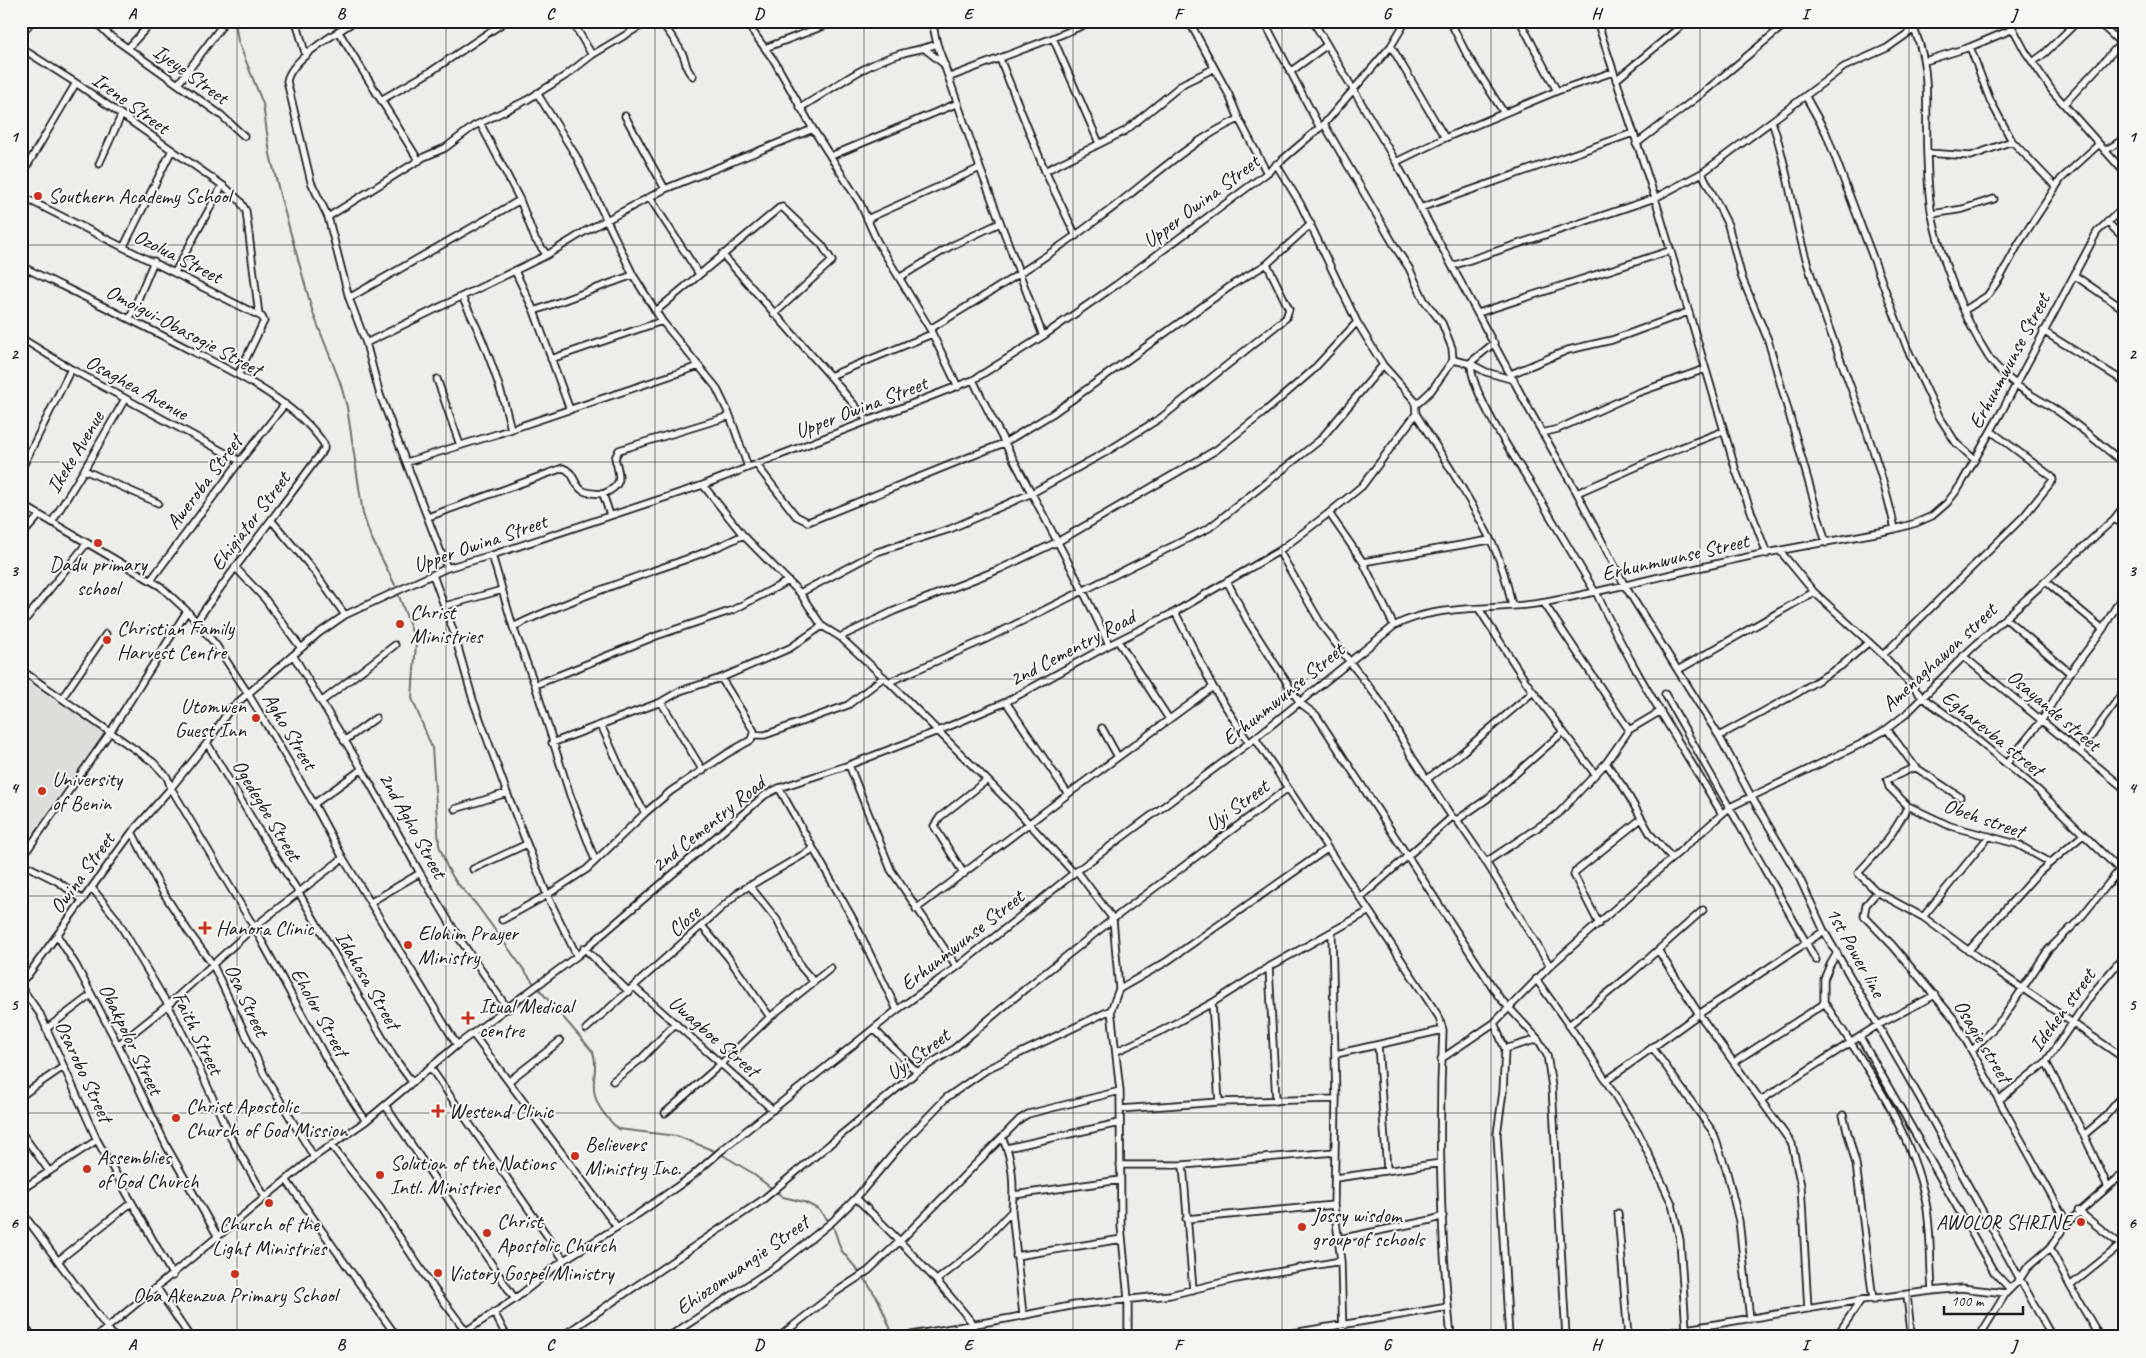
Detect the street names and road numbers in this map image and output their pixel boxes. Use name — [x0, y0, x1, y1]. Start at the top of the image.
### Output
street label: Iyeye Street — [148, 38, 235, 111]
street label: Irene Street — [87, 66, 176, 141]
street label: Upper Owina Street — [1138, 147, 1266, 253]
street label: Ozolua Street — [130, 223, 228, 290]
street label: Omoigui-Obasogie Street — [102, 278, 269, 383]
street label: Erhunmwunse Street — [1962, 287, 2057, 433]
street label: Osaghea Avenue — [81, 348, 194, 426]
street label: Upper Owina Street — [791, 369, 933, 444]
street label: Ikeke Avenue — [40, 405, 110, 498]
street label: Aweroba Street — [160, 427, 250, 534]
street label: Ehigiator Street — [204, 465, 297, 576]
street label: Upper Owina Street — [410, 507, 552, 578]
street label: Erhunmwunse Street — [1599, 527, 1753, 586]
street label: Amenaghawon street — [1876, 596, 2003, 717]
street label: 2nd Cementry Road — [1005, 602, 1143, 692]
street label: Erhunmwunse Street — [1217, 636, 1351, 751]
street label: Osayande street — [2002, 663, 2108, 758]
street label: Egharevba street — [1937, 684, 2052, 784]
street label: Agho Street — [257, 688, 324, 776]
street label: Ogedegbe Street — [226, 754, 309, 867]
street label: 2nd Agho Street — [373, 767, 454, 885]
street label: 2nd Cementry Road — [646, 768, 773, 878]
street label: Uyi Street — [1200, 772, 1275, 837]
street label: Obeh street — [1940, 792, 2030, 845]
street label: Owina Street — [44, 826, 121, 919]
street label: Erhunmwunse Street — [895, 882, 1031, 996]
street label: Close — [662, 899, 707, 942]
street label: 1st Power line — [1821, 902, 1892, 1004]
street label: Idahosa Street — [329, 926, 408, 1036]
street label: Osa Street — [219, 959, 276, 1042]
street label: Idehen street — [2023, 962, 2102, 1057]
street label: Eholor Street — [285, 963, 357, 1064]
street label: Obakpolor Street — [93, 979, 170, 1101]
street label: Faith Street — [167, 987, 230, 1080]
street label: Uwagboe Street — [663, 989, 767, 1085]
street label: Osagie street — [1948, 995, 2020, 1090]
street label: Osarobo Street — [49, 1016, 120, 1129]
street label: Uyi Street — [881, 1021, 956, 1086]
street label: Ehiozomwangie Street — [670, 1208, 816, 1321]

